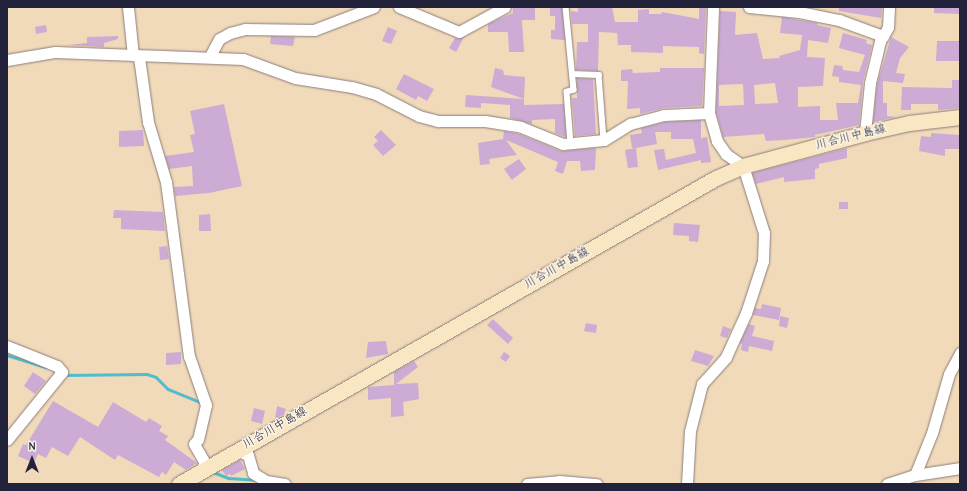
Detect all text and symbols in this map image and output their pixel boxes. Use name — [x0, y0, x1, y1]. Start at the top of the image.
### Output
street label: 川合川中島線 — [814, 121, 888, 153]
street label: 川合川中島線 — [522, 244, 592, 292]
street label: 川合川中島線 — [240, 404, 310, 452]
north arrow — [12, 439, 52, 479]
text: N — [28, 440, 36, 453]

